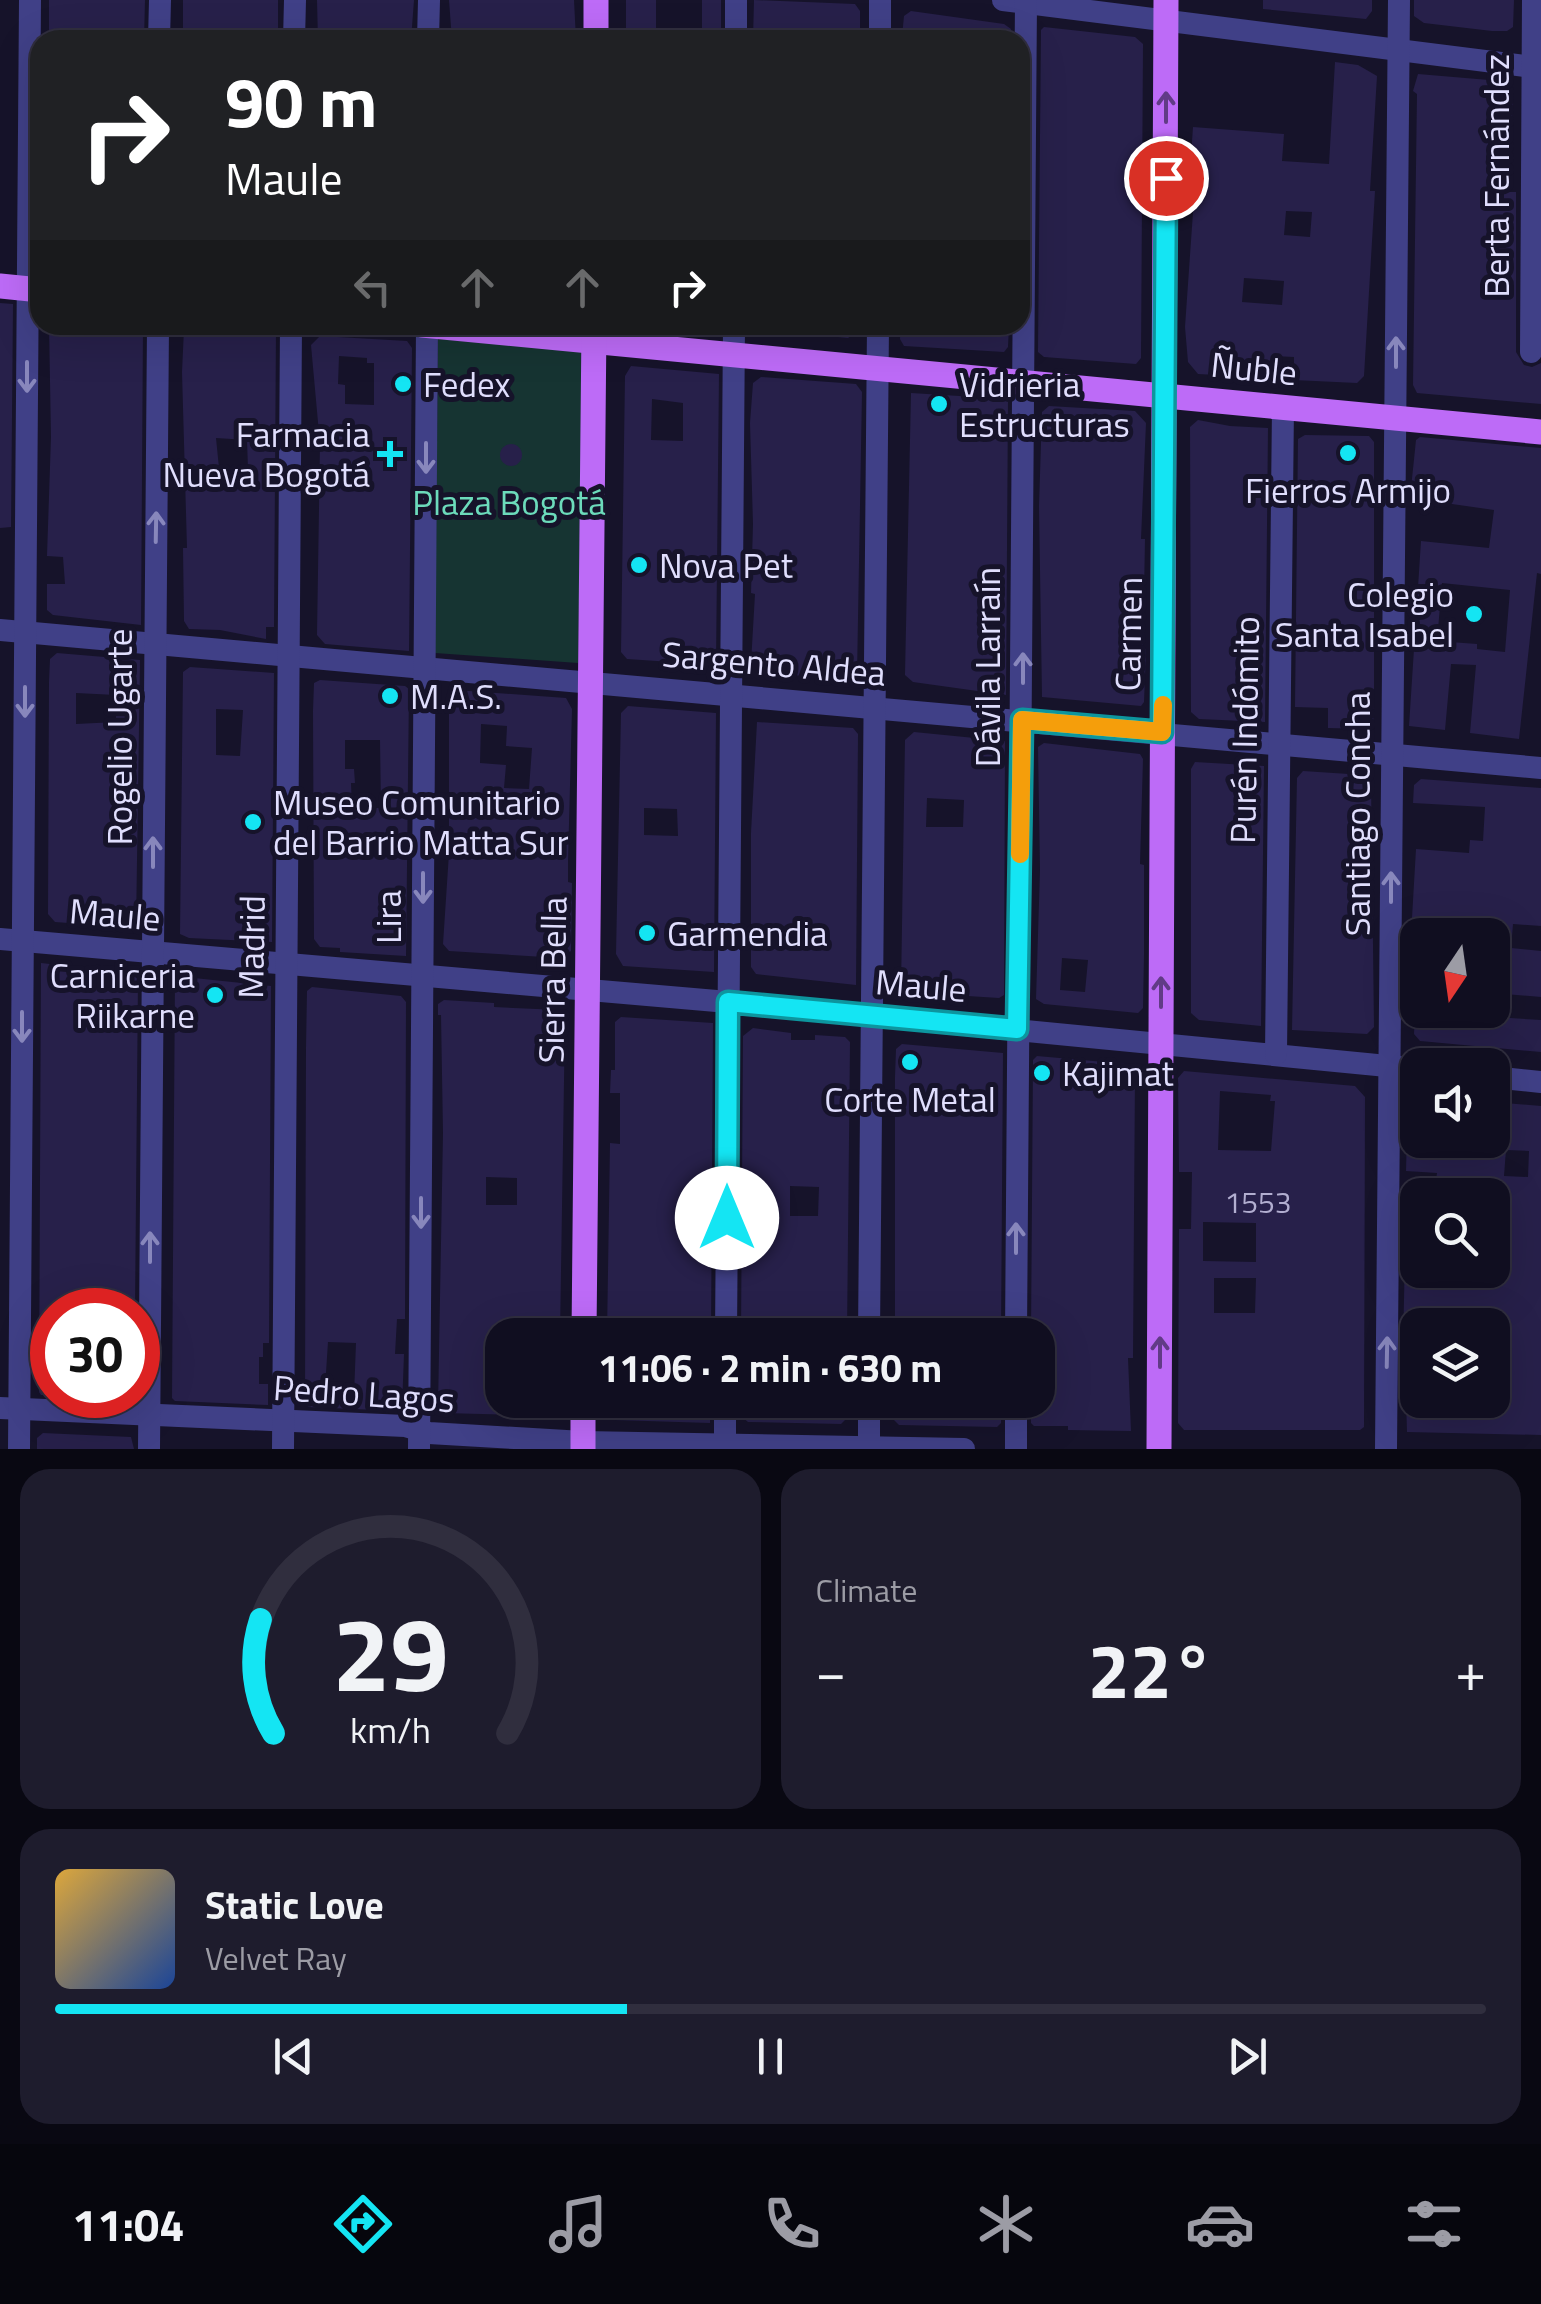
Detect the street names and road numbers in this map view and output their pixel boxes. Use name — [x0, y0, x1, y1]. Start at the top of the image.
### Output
street label: Berta Fernández — [1469, 54, 1523, 298]
street label: Ñuble — [1208, 337, 1300, 399]
street label: Dávila Larraín — [960, 567, 1014, 767]
street label: Carmen — [1100, 576, 1156, 692]
street label: Purén Indómito — [1215, 616, 1273, 844]
street label: Sargento Aldea — [660, 626, 888, 700]
street label: Rogelio Ugarte — [92, 628, 146, 846]
street label: Santiago Concha — [1330, 692, 1384, 936]
street label: Maule — [67, 883, 163, 945]
street label: Lira — [361, 890, 415, 944]
street label: Madrid — [223, 895, 279, 999]
street label: Sierra Bella — [524, 896, 580, 1064]
street label: Maule — [873, 954, 969, 1016]
street label: Pedro Lagos — [271, 1360, 457, 1426]

